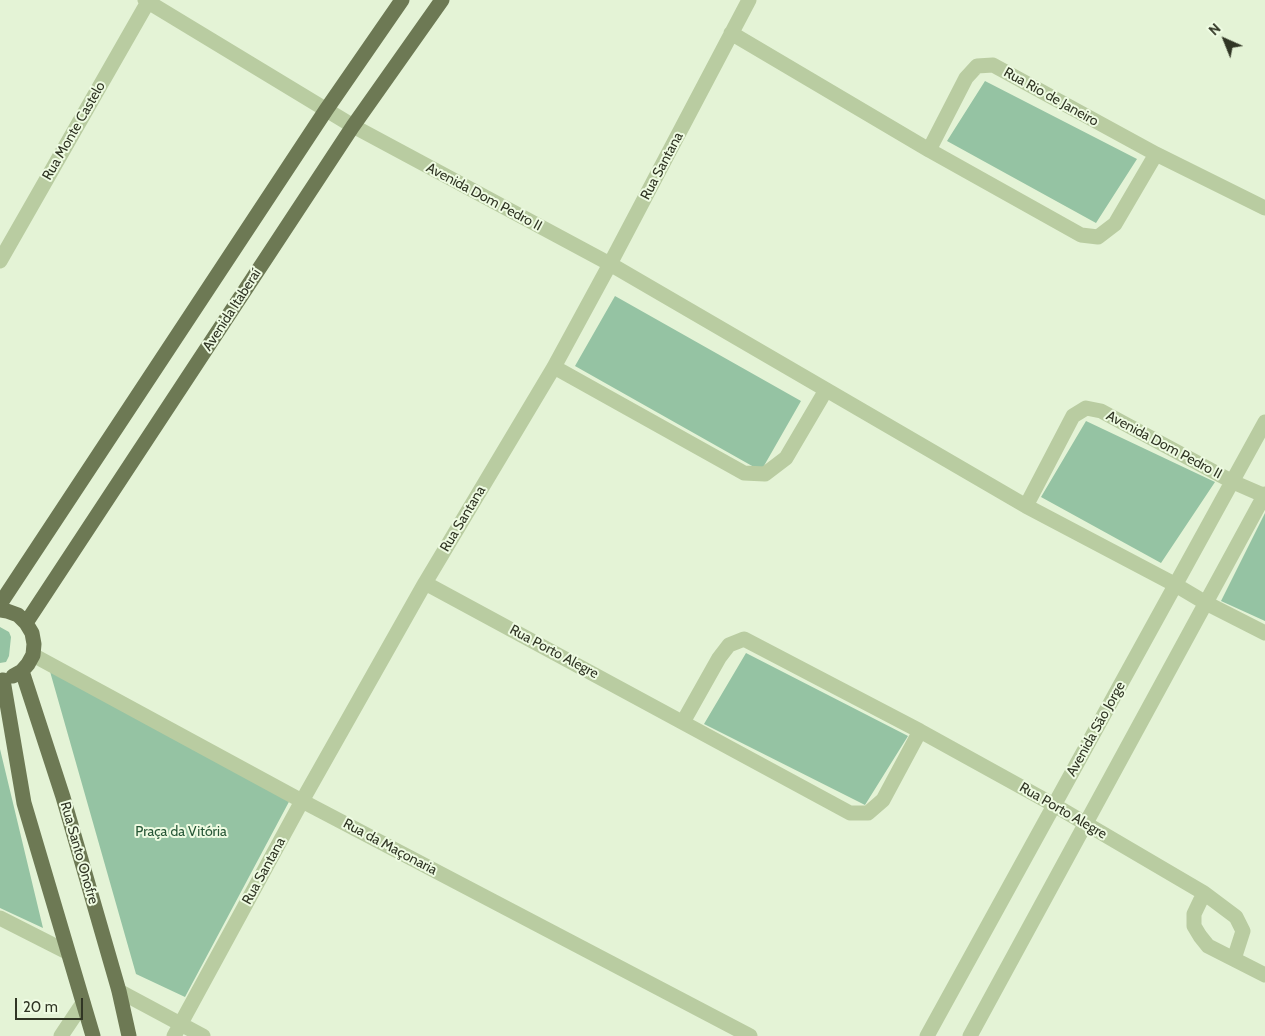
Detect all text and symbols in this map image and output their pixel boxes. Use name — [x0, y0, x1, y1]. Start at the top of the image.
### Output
north arrow — [1200, 15, 1250, 65]
text: N — [1205, 19, 1224, 39]
street label: Rua Rio de Janeiro — [1001, 64, 1101, 130]
street label: Rua Monte Castelo — [39, 79, 109, 183]
street label: Rua Santana — [637, 129, 687, 203]
street label: Avenida Dom Pedro II — [423, 159, 545, 235]
street label: Avenida Itaberaí — [199, 266, 265, 354]
street label: Avenida Dom Pedro II — [1103, 407, 1225, 483]
street label: Rua Santana — [437, 483, 489, 555]
street label: Rua Porto Alegre — [507, 622, 601, 682]
street label: Avenida São Jorge — [1063, 679, 1129, 779]
street label: Rua Porto Alegre — [1016, 779, 1110, 843]
street label: Rua Santo Onofre — [56, 800, 102, 906]
street label: Rua da Maçonaria — [340, 815, 440, 879]
park label: Praça da Vitória — [135, 824, 227, 840]
street label: Rua Santana — [239, 835, 289, 907]
scale bar — [18, 988, 85, 1020]
text: 20 m — [23, 998, 58, 1016]

